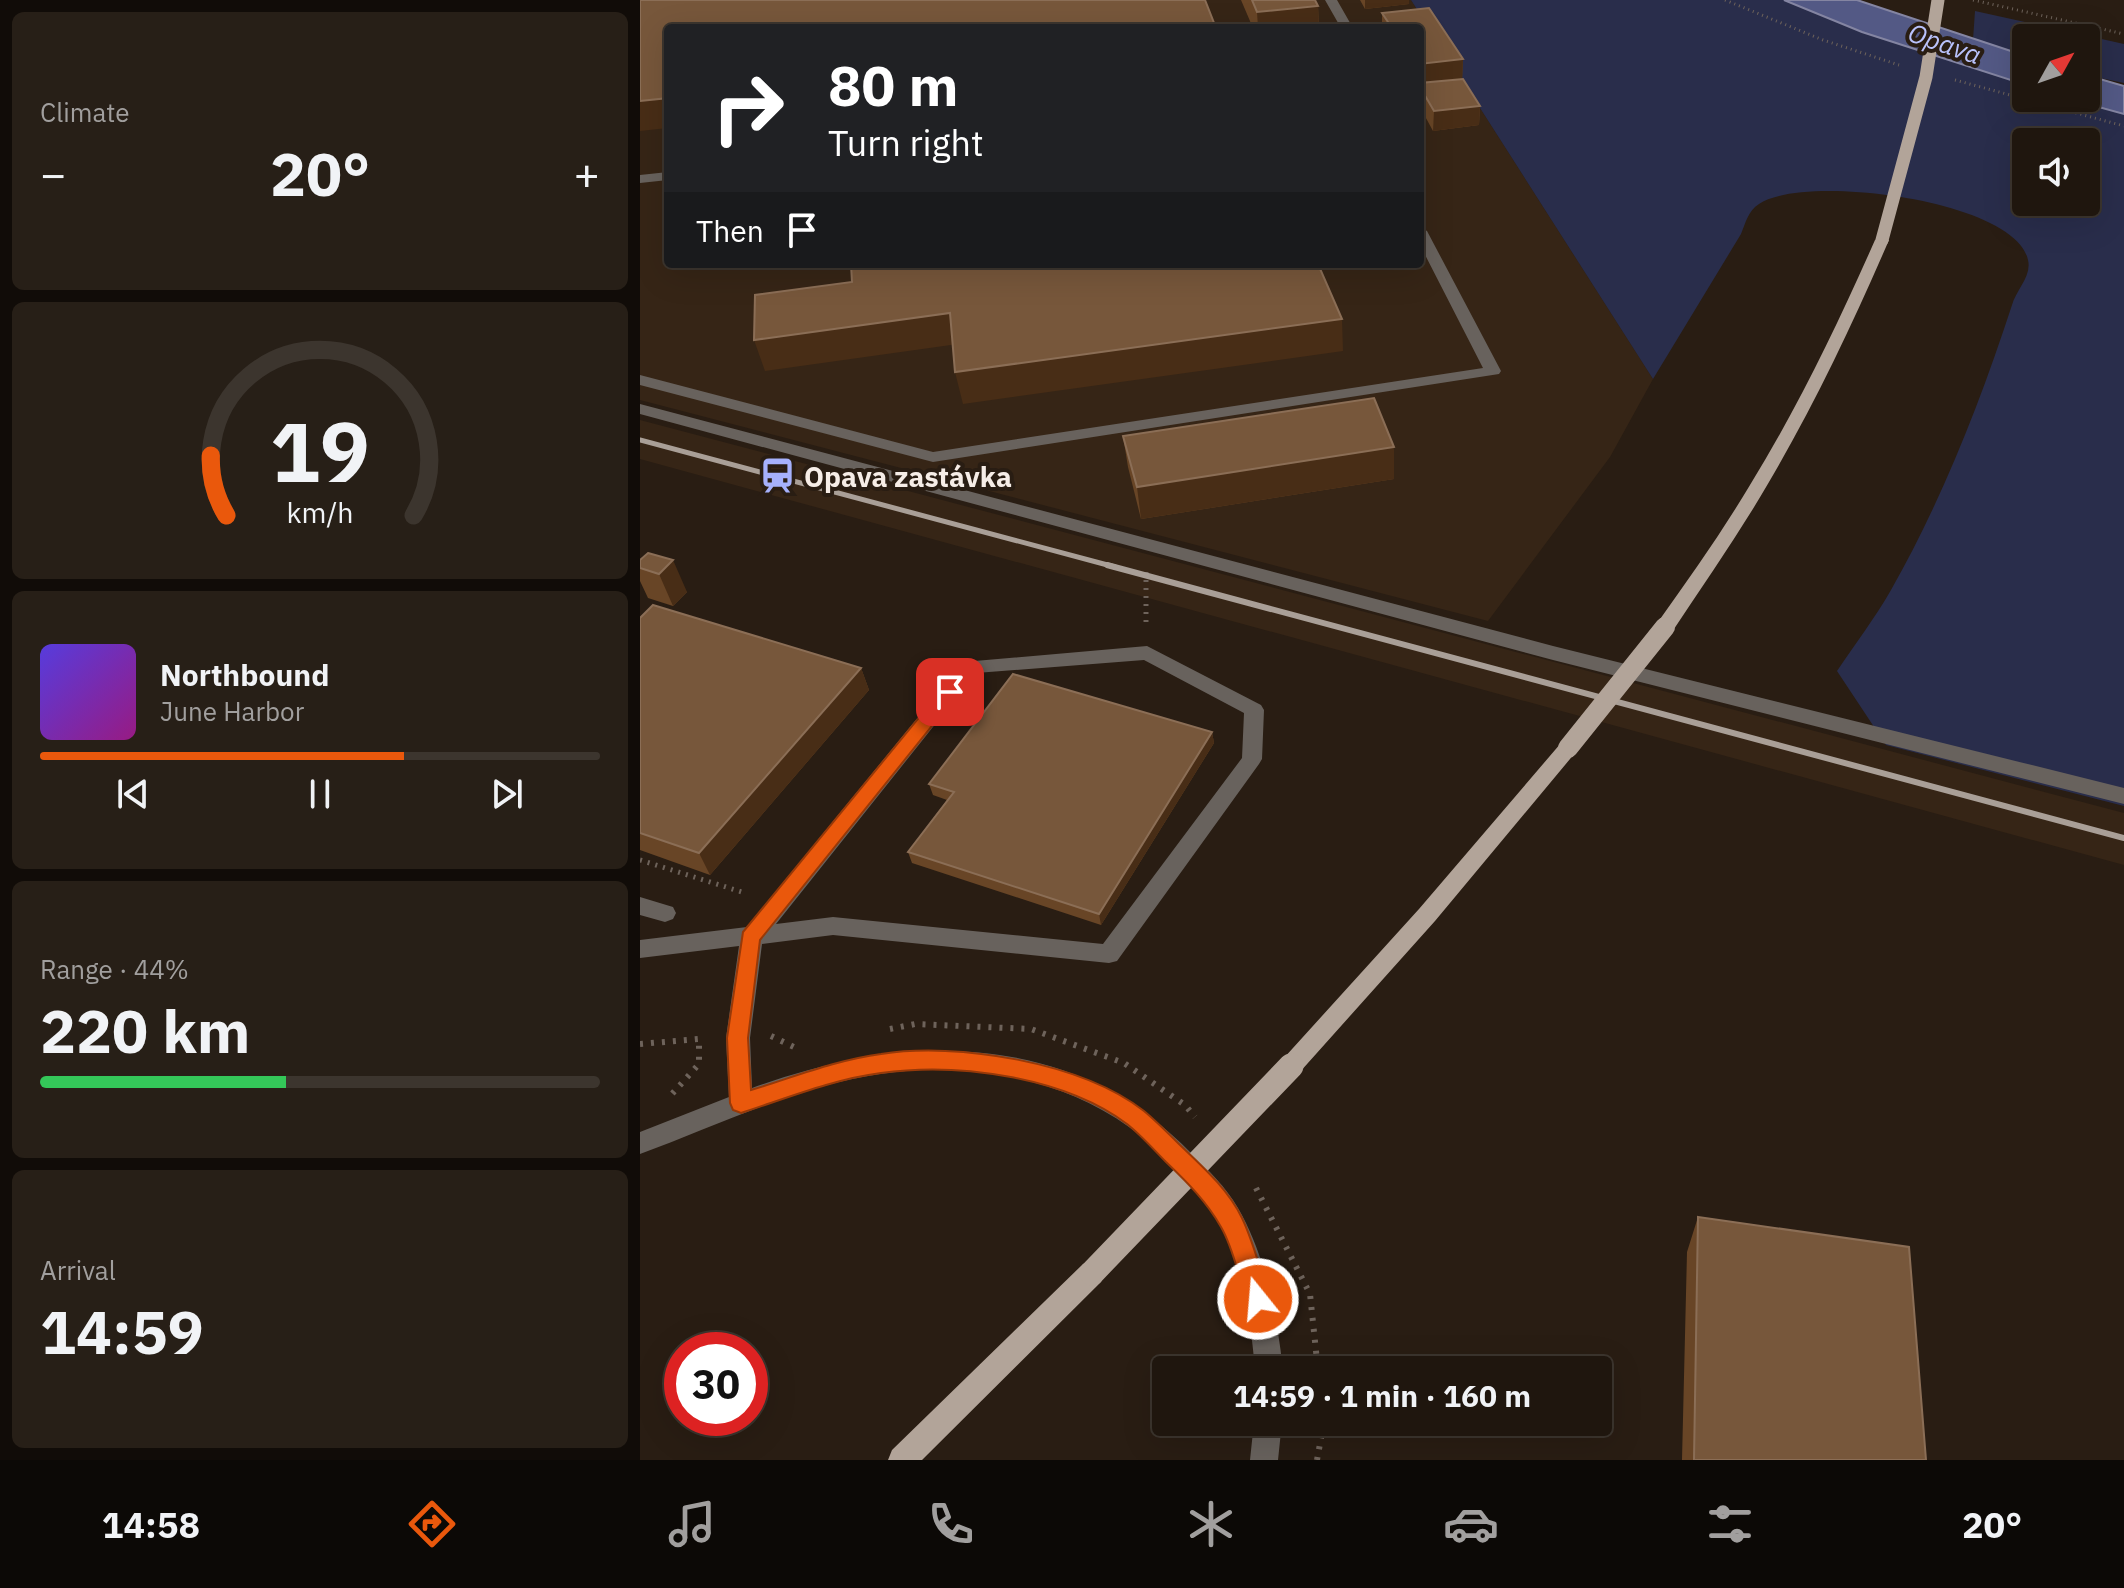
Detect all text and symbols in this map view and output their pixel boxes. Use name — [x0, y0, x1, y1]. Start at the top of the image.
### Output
water label: Opava — [1904, 15, 1986, 71]
north arrow — [2012, 24, 2100, 112]
map controls — [2012, 24, 2100, 216]
text: 80 m — [828, 49, 958, 121]
icon: right — [696, 56, 800, 160]
text: Climate — [40, 95, 130, 129]
text: Turn right — [828, 119, 984, 166]
button: sound — [2012, 128, 2100, 216]
text: 20° — [270, 134, 370, 213]
text: − — [40, 145, 66, 202]
text: + — [574, 145, 600, 202]
icon: arrive — [780, 208, 824, 252]
text: Then — [696, 211, 764, 250]
text: 19 — [270, 397, 370, 505]
station icon: Opava zastávka — [759, 457, 797, 495]
place label: Opava zastávka — [804, 458, 1012, 495]
text: km/h — [286, 495, 354, 532]
text: Northbound — [160, 655, 329, 694]
pin — [916, 658, 984, 726]
icon: arrive — [928, 670, 972, 714]
text: June Harbor — [160, 694, 304, 728]
icon: previous — [111, 772, 155, 816]
icon: pause — [298, 772, 342, 816]
icon: next — [485, 772, 529, 816]
text: Range · 44% — [40, 952, 189, 986]
text: 220 km — [40, 991, 250, 1070]
text: Arrival — [40, 1253, 116, 1287]
position arrow — [1216, 1257, 1300, 1341]
text: 14:59 — [40, 1292, 204, 1371]
speed limit sign: 30 — [664, 1332, 768, 1436]
text: 14:59 · 1 min · 160 m — [1233, 1376, 1531, 1415]
icon: directions — [404, 1496, 460, 1552]
icon: music — [664, 1496, 720, 1552]
icon: phone — [923, 1496, 979, 1552]
icon: climate — [1183, 1496, 1239, 1552]
icon: car — [1443, 1496, 1499, 1552]
icon: filters — [1702, 1496, 1758, 1552]
text: 14:58 — [102, 1501, 200, 1548]
text: 20° — [1962, 1501, 2022, 1548]

